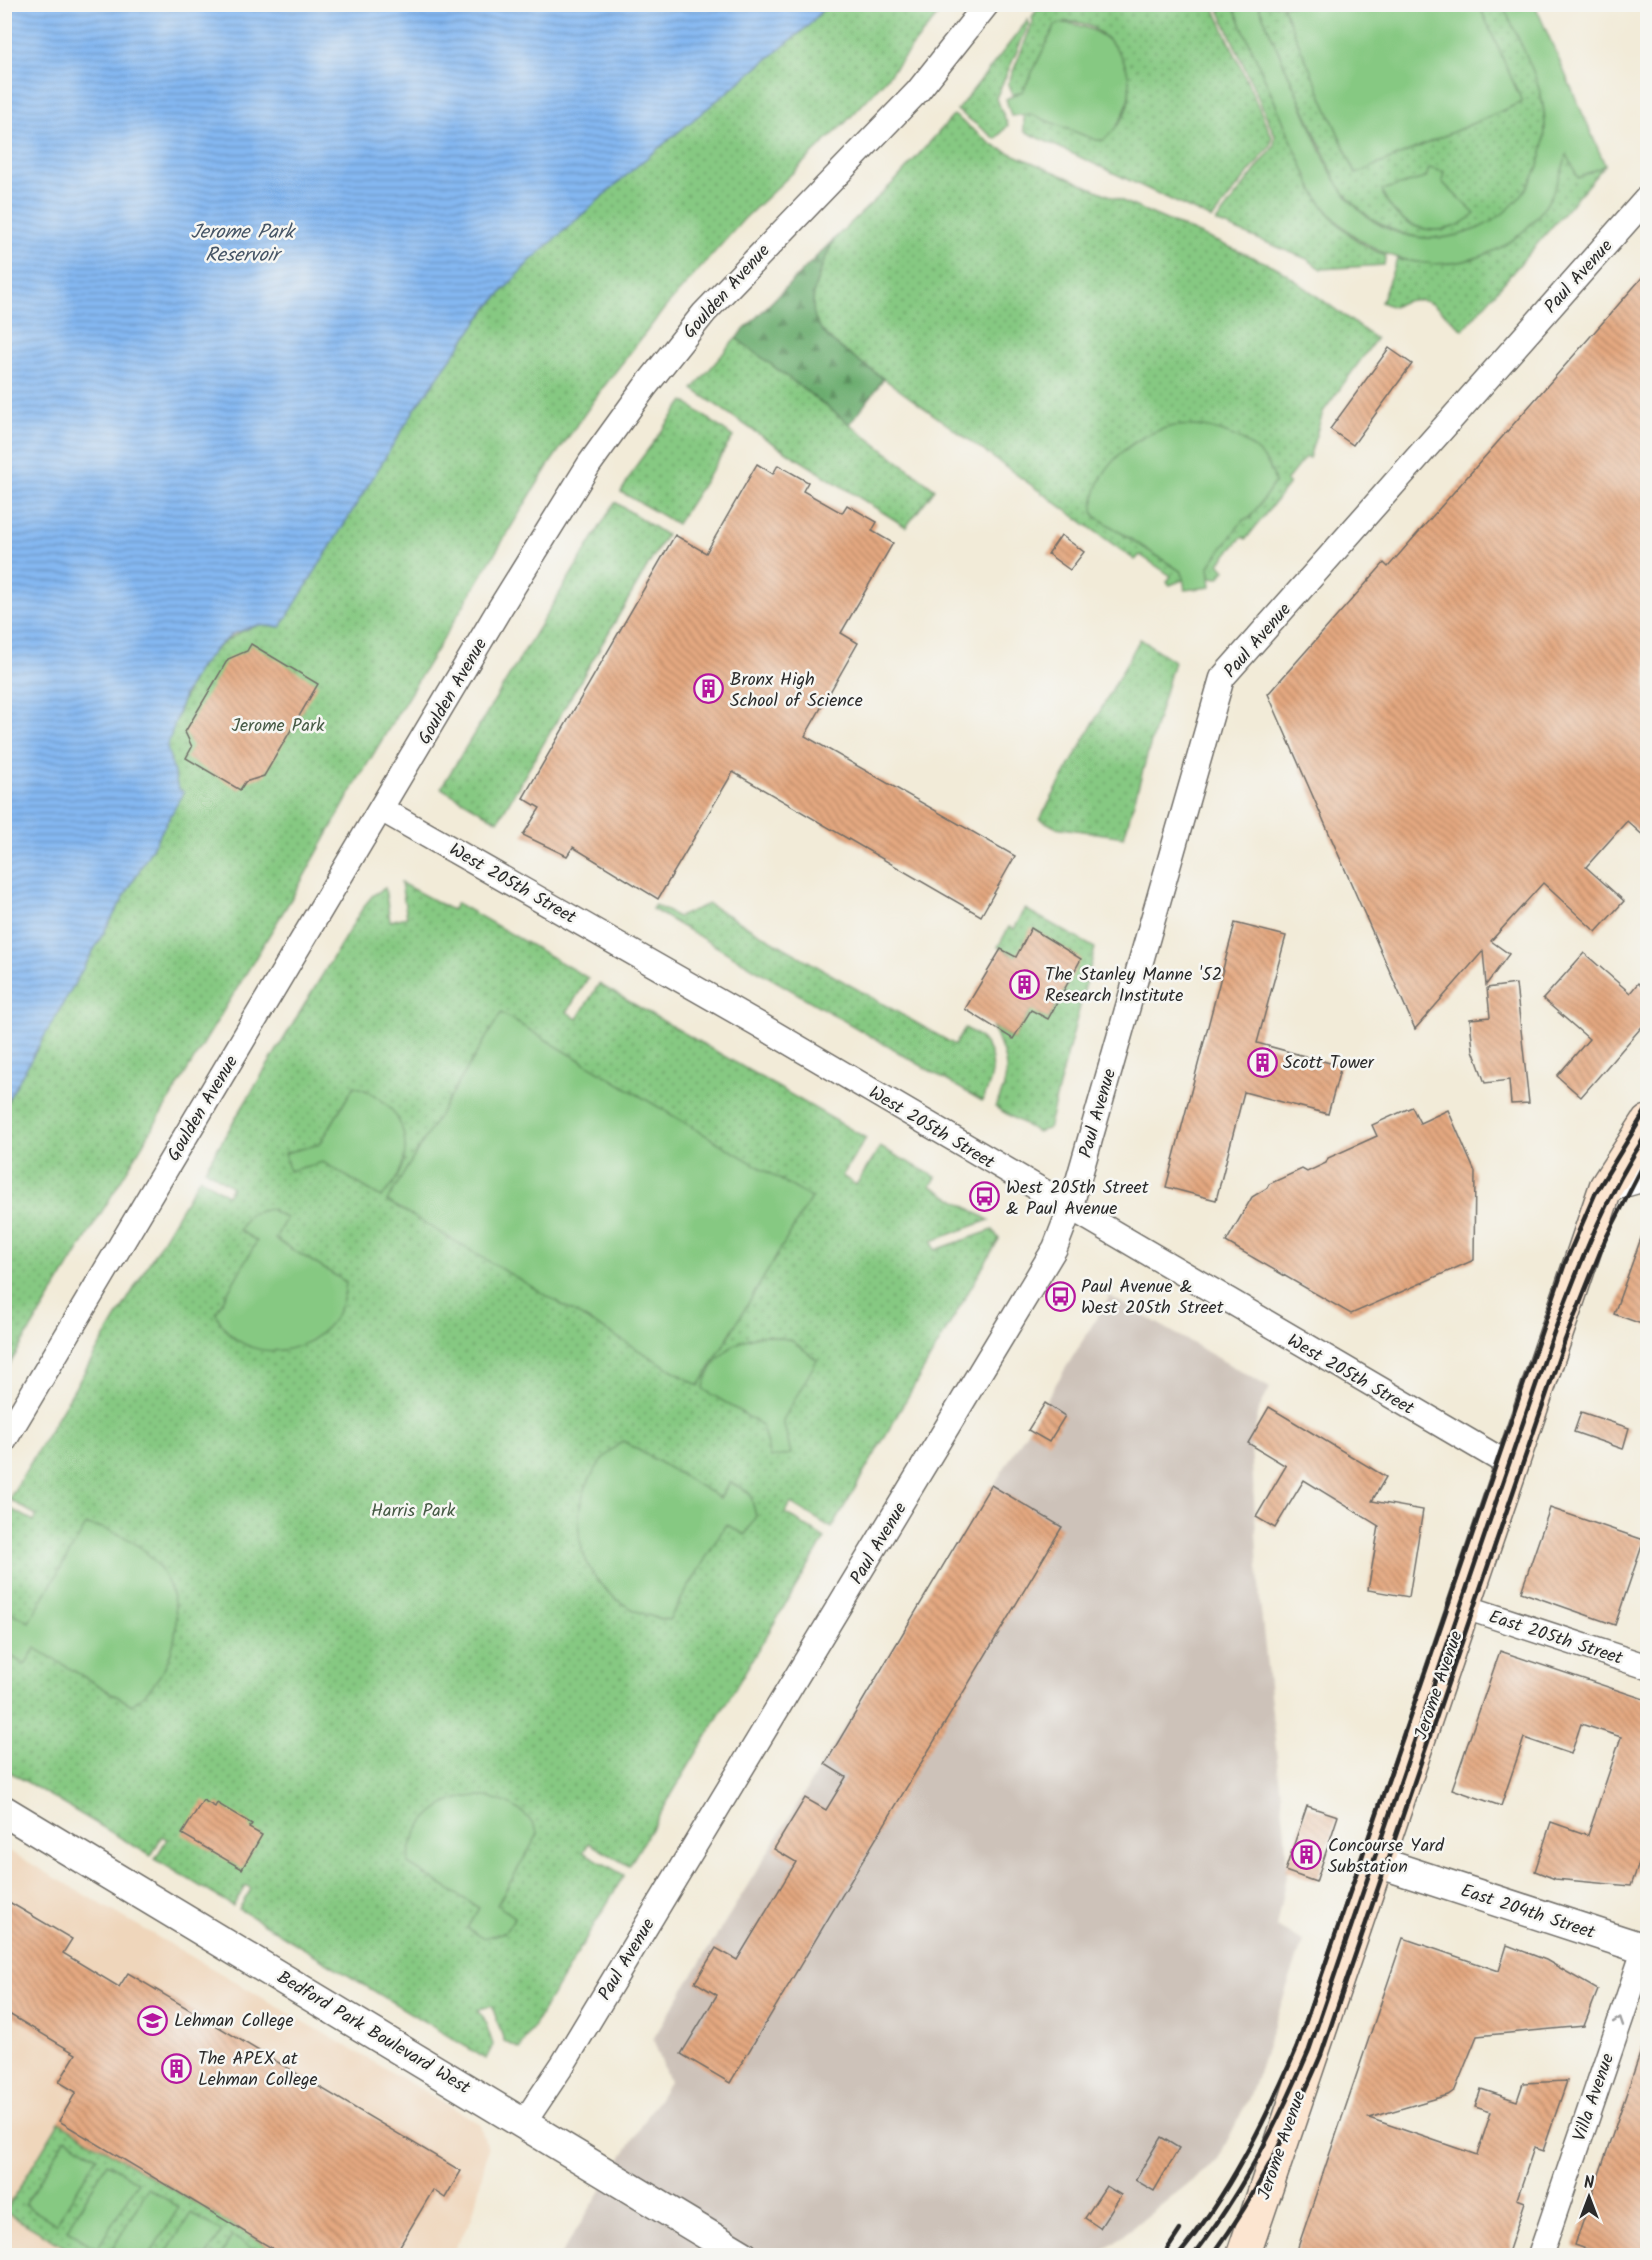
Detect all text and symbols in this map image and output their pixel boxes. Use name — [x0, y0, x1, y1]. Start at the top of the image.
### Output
water label: Jerome Park Reservoir — [190, 217, 296, 272]
street label: Paul Avenue — [1538, 233, 1621, 321]
street label: Goulden Avenue — [676, 238, 778, 346]
street label: Paul Avenue — [1217, 597, 1299, 685]
street label: Goulden Avenue — [411, 633, 496, 751]
place label: Bronx High School of Science — [730, 666, 863, 716]
building icon: Bronx High School of Science — [693, 673, 725, 705]
park label: Jerome Park — [232, 712, 325, 741]
street label: West 205th Street — [443, 836, 582, 933]
place label: The Stanley Manne '52 Research Institute — [1045, 961, 1222, 1011]
building icon: The Stanley Manne '52 Research Institute — [1008, 968, 1040, 1000]
building icon: Scott Tower — [1246, 1046, 1278, 1078]
place label: Scott Tower — [1283, 1049, 1375, 1078]
street label: Goulden Avenue — [160, 1050, 246, 1167]
street label: Paul Avenue — [1072, 1065, 1125, 1161]
street label: West 205th Street — [863, 1079, 1001, 1178]
place label: West 205th Street & Paul Avenue — [1006, 1174, 1150, 1224]
bus stop icon: West 205th Street & Paul Avenue — [969, 1181, 1001, 1213]
place label: Paul Avenue & West 205th Street — [1081, 1273, 1225, 1323]
bus stop icon: Paul Avenue & West 205th Street — [1044, 1280, 1076, 1312]
street label: West 205th Street — [1281, 1327, 1420, 1424]
park label: Harris Park — [371, 1497, 456, 1526]
street label: Paul Avenue — [843, 1497, 915, 1590]
street label: East 205th Street — [1485, 1603, 1627, 1674]
street label: Jerome Avenue — [1407, 1627, 1472, 1744]
place label: Concourse Yard Substation — [1328, 1832, 1445, 1882]
building icon: Concourse Yard Substation — [1291, 1839, 1323, 1871]
street label: East 204th Street — [1457, 1877, 1599, 1948]
street label: Paul Avenue — [591, 1913, 663, 2006]
street label: Bedford Park Boulevard West — [271, 1964, 476, 2103]
school or university icon: Lehman College — [137, 2004, 169, 2036]
place label: Lehman College — [174, 2007, 294, 2036]
one-way arrow — [1612, 2016, 1624, 2027]
place label: The APEX at Lehman College — [198, 2045, 318, 2095]
street label: Villa Avenue — [1566, 2050, 1623, 2145]
building icon: The APEX at Lehman College — [161, 2052, 193, 2084]
street label: Jerome Avenue — [1250, 2087, 1315, 2204]
north arrow — [1559, 2167, 1619, 2227]
text: N — [1584, 2171, 1594, 2196]

